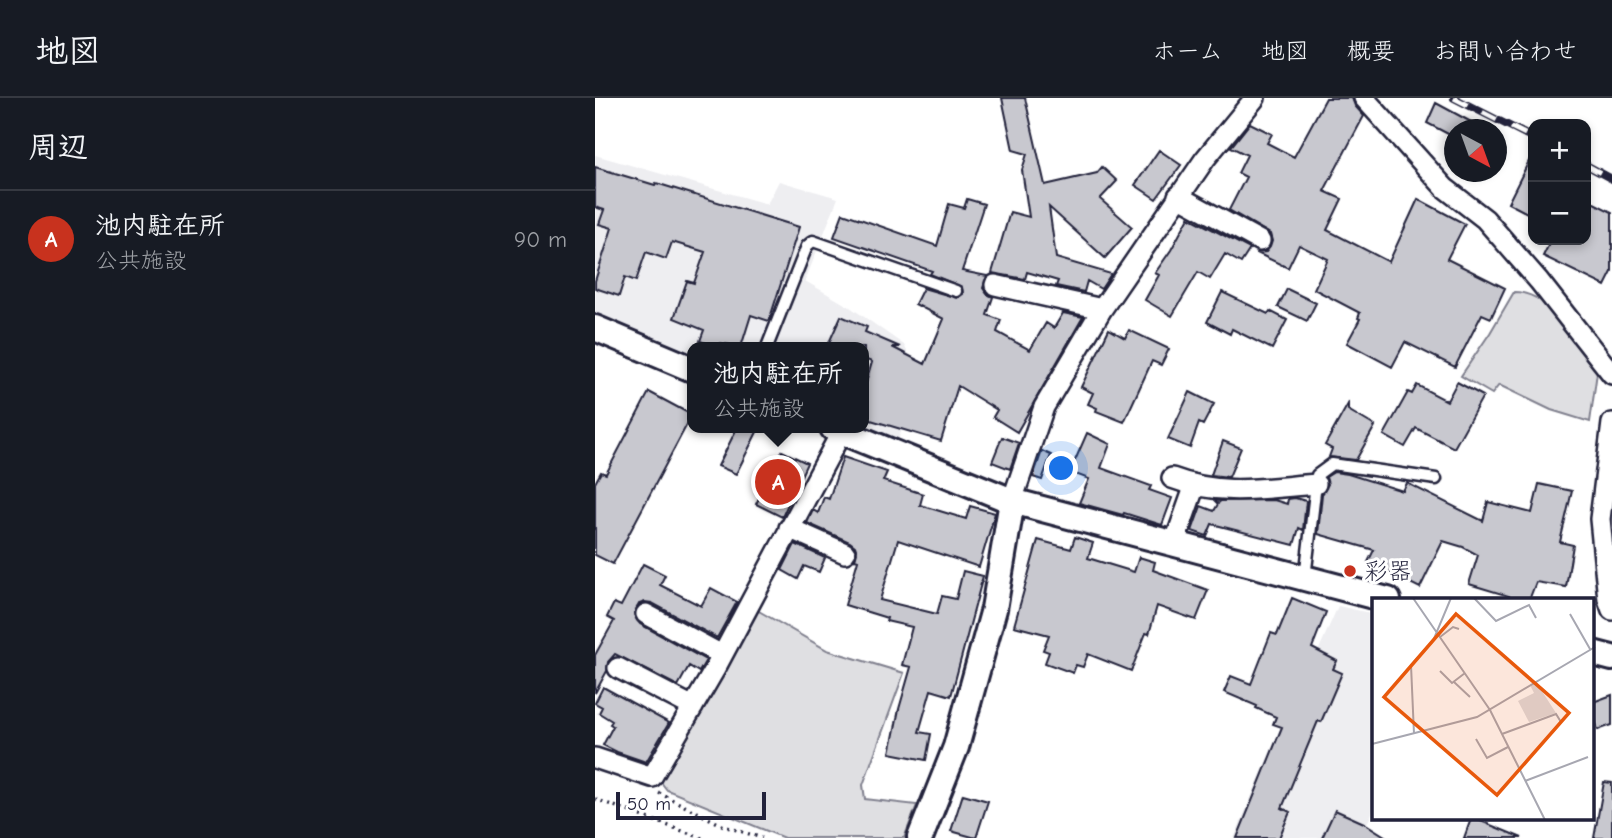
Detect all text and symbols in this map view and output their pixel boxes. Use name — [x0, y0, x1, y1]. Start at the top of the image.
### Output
text: 地図 — [35, 32, 101, 70]
text: ホーム — [1152, 37, 1223, 65]
text: 地図 — [1261, 37, 1309, 65]
text: 概要 — [1347, 37, 1395, 65]
text: お問い合わせ — [1433, 37, 1577, 65]
north arrow — [1444, 119, 1507, 182]
map controls — [1528, 119, 1591, 245]
button: + — [1528, 119, 1591, 182]
text: 周辺 — [28, 130, 88, 165]
button: − — [1528, 182, 1591, 245]
text: 池内駐在所 — [95, 211, 225, 241]
text: A — [45, 226, 57, 253]
text: 90 m — [514, 226, 567, 253]
text: 公共施設 — [95, 247, 187, 274]
popup — [687, 342, 869, 433]
text: 池内駐在所 — [713, 359, 843, 389]
text: 公共施設 — [713, 395, 805, 422]
your location — [1044, 451, 1078, 485]
pin: A — [755, 456, 801, 508]
place label: 彩器 — [1364, 557, 1412, 585]
marker: 彩器 — [1342, 563, 1358, 579]
inset map — [1372, 598, 1595, 820]
scale bar — [616, 789, 767, 821]
text: 50 m — [627, 793, 671, 815]

